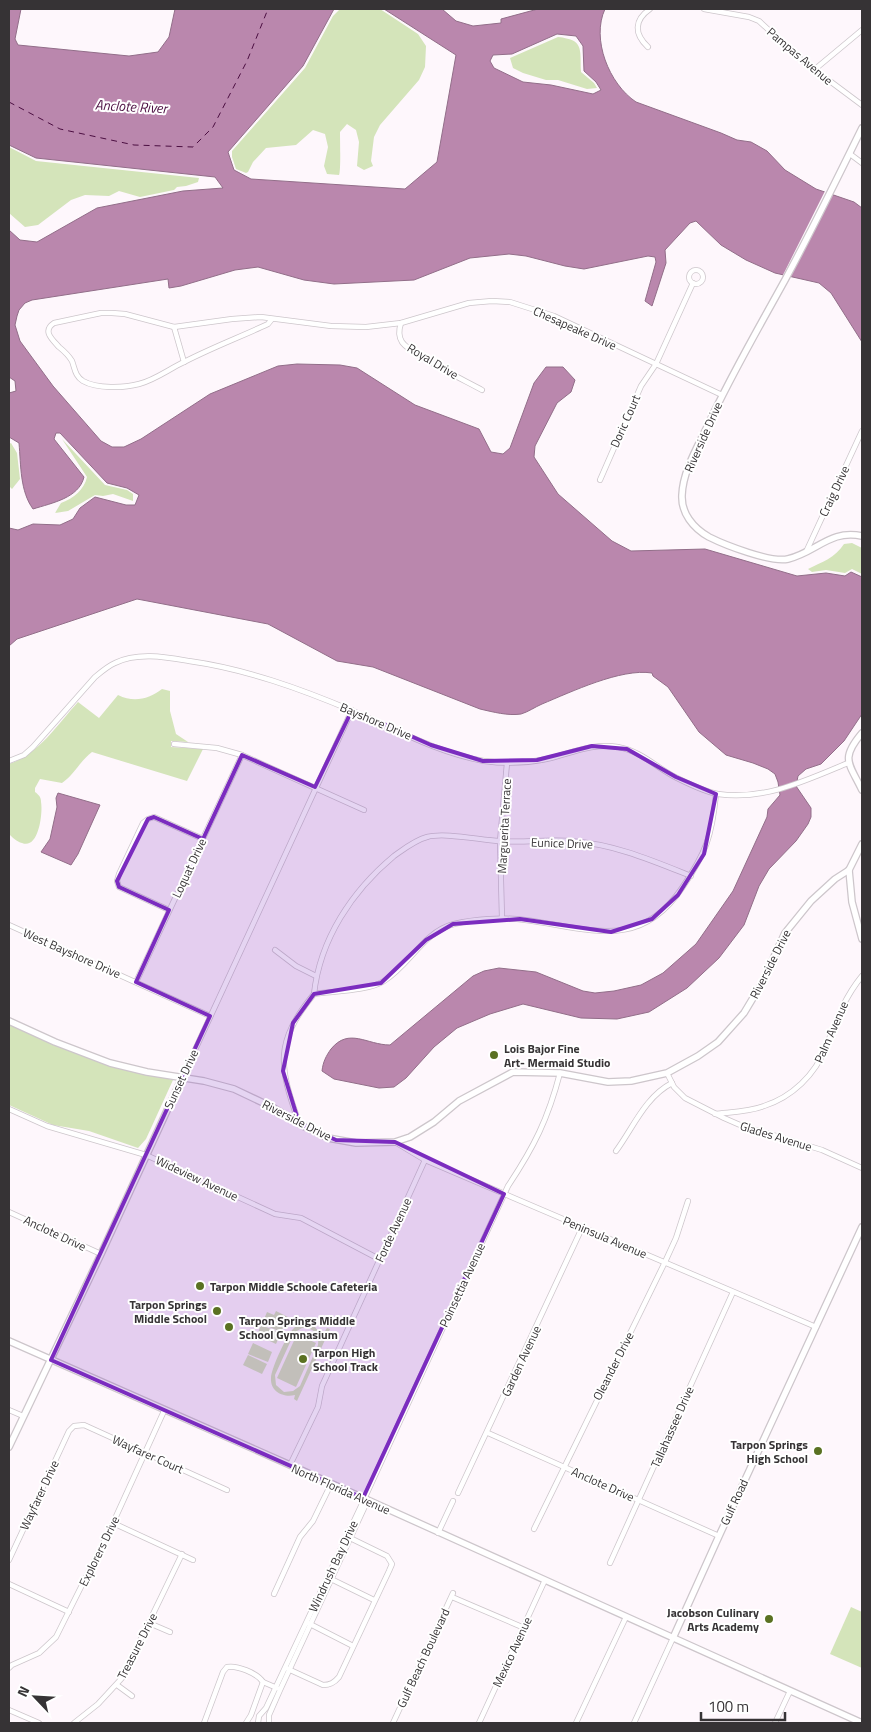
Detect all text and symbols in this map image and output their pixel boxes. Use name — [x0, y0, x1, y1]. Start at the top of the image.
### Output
street label: Pampas Avenue — [763, 23, 837, 89]
water label: Anclote River — [94, 94, 169, 118]
street label: Chesapeake Drive — [530, 301, 620, 355]
street label: Royal Drive — [404, 338, 462, 384]
street label: Doric Court — [605, 391, 645, 451]
street label: Riverside Drive — [679, 399, 727, 475]
street label: Craig Drive — [814, 462, 854, 520]
street label: Bayshore Drive — [337, 697, 415, 745]
street label: Marguerita Terrace — [492, 778, 516, 874]
street label: Eunice Drive — [531, 832, 593, 854]
street label: Loquat Drive — [167, 835, 211, 901]
street label: West Bayshore Drive — [20, 923, 124, 983]
street label: Riverside Drive — [744, 926, 796, 1002]
street label: Palm Avenue — [809, 998, 853, 1066]
place label: Lois Bajor Fine Art- Mermaid Studio — [504, 1039, 610, 1072]
street label: Sunset Drive — [159, 1046, 203, 1112]
marker: Lois Bajor Fine Art- Mermaid Studio — [488, 1049, 500, 1061]
street label: Riverside Drive — [259, 1094, 335, 1146]
street label: Glades Avenue — [738, 1116, 814, 1156]
street label: Wideview Avenue — [153, 1151, 241, 1205]
street label: Forde Avenue — [370, 1195, 416, 1265]
street label: Anclote Drive — [21, 1210, 89, 1256]
street label: Peninsula Avenue — [560, 1211, 650, 1263]
street label: Poinsettia Avenue — [434, 1240, 490, 1330]
place label: Tarpon Middle Schoole Cafeteria — [210, 1277, 377, 1296]
marker: Tarpon Middle Schoole Cafeteria — [194, 1280, 206, 1292]
place label: Tarpon Springs Middle School — [129, 1295, 207, 1328]
marker: Tarpon Springs Middle School — [211, 1305, 223, 1317]
place label: Tarpon Springs Middle School Gymnasium — [239, 1311, 355, 1344]
marker: Tarpon Springs Middle School Gymnasium — [223, 1321, 235, 1333]
street label: Garden Avenue — [496, 1322, 546, 1400]
street label: Oleander Drive — [588, 1328, 638, 1404]
place label: Tarpon High School Track — [313, 1343, 379, 1376]
marker: Tarpon High School Track — [297, 1353, 309, 1365]
street label: Tallahassee Drive — [646, 1383, 698, 1471]
street label: Wayfarer Court — [109, 1430, 188, 1479]
place label: Tarpon Springs High School — [730, 1435, 808, 1468]
marker: Tarpon Springs High School — [812, 1445, 824, 1457]
street label: Wayfarer Drive — [14, 1457, 64, 1533]
street label: North Florida Avenue — [288, 1459, 394, 1519]
street label: Anclote Drive — [569, 1462, 637, 1506]
street label: Gulf Road — [715, 1476, 753, 1528]
street label: Explorers Drive — [74, 1513, 124, 1589]
street label: Windrush Bay Drive — [303, 1517, 363, 1615]
place label: Jacobson Culinary Arts Academy — [667, 1603, 759, 1636]
street label: Gulf Beach Boulevard — [392, 1605, 454, 1711]
street label: Treasure Drive — [112, 1609, 162, 1683]
marker: Jacobson Culinary Arts Academy — [763, 1613, 775, 1625]
street label: Mexico Avenue — [487, 1614, 537, 1690]
north arrow — [10, 1672, 60, 1722]
text: N — [11, 1682, 34, 1700]
scale bar — [701, 1690, 785, 1722]
text: 100 m — [708, 1695, 749, 1718]

